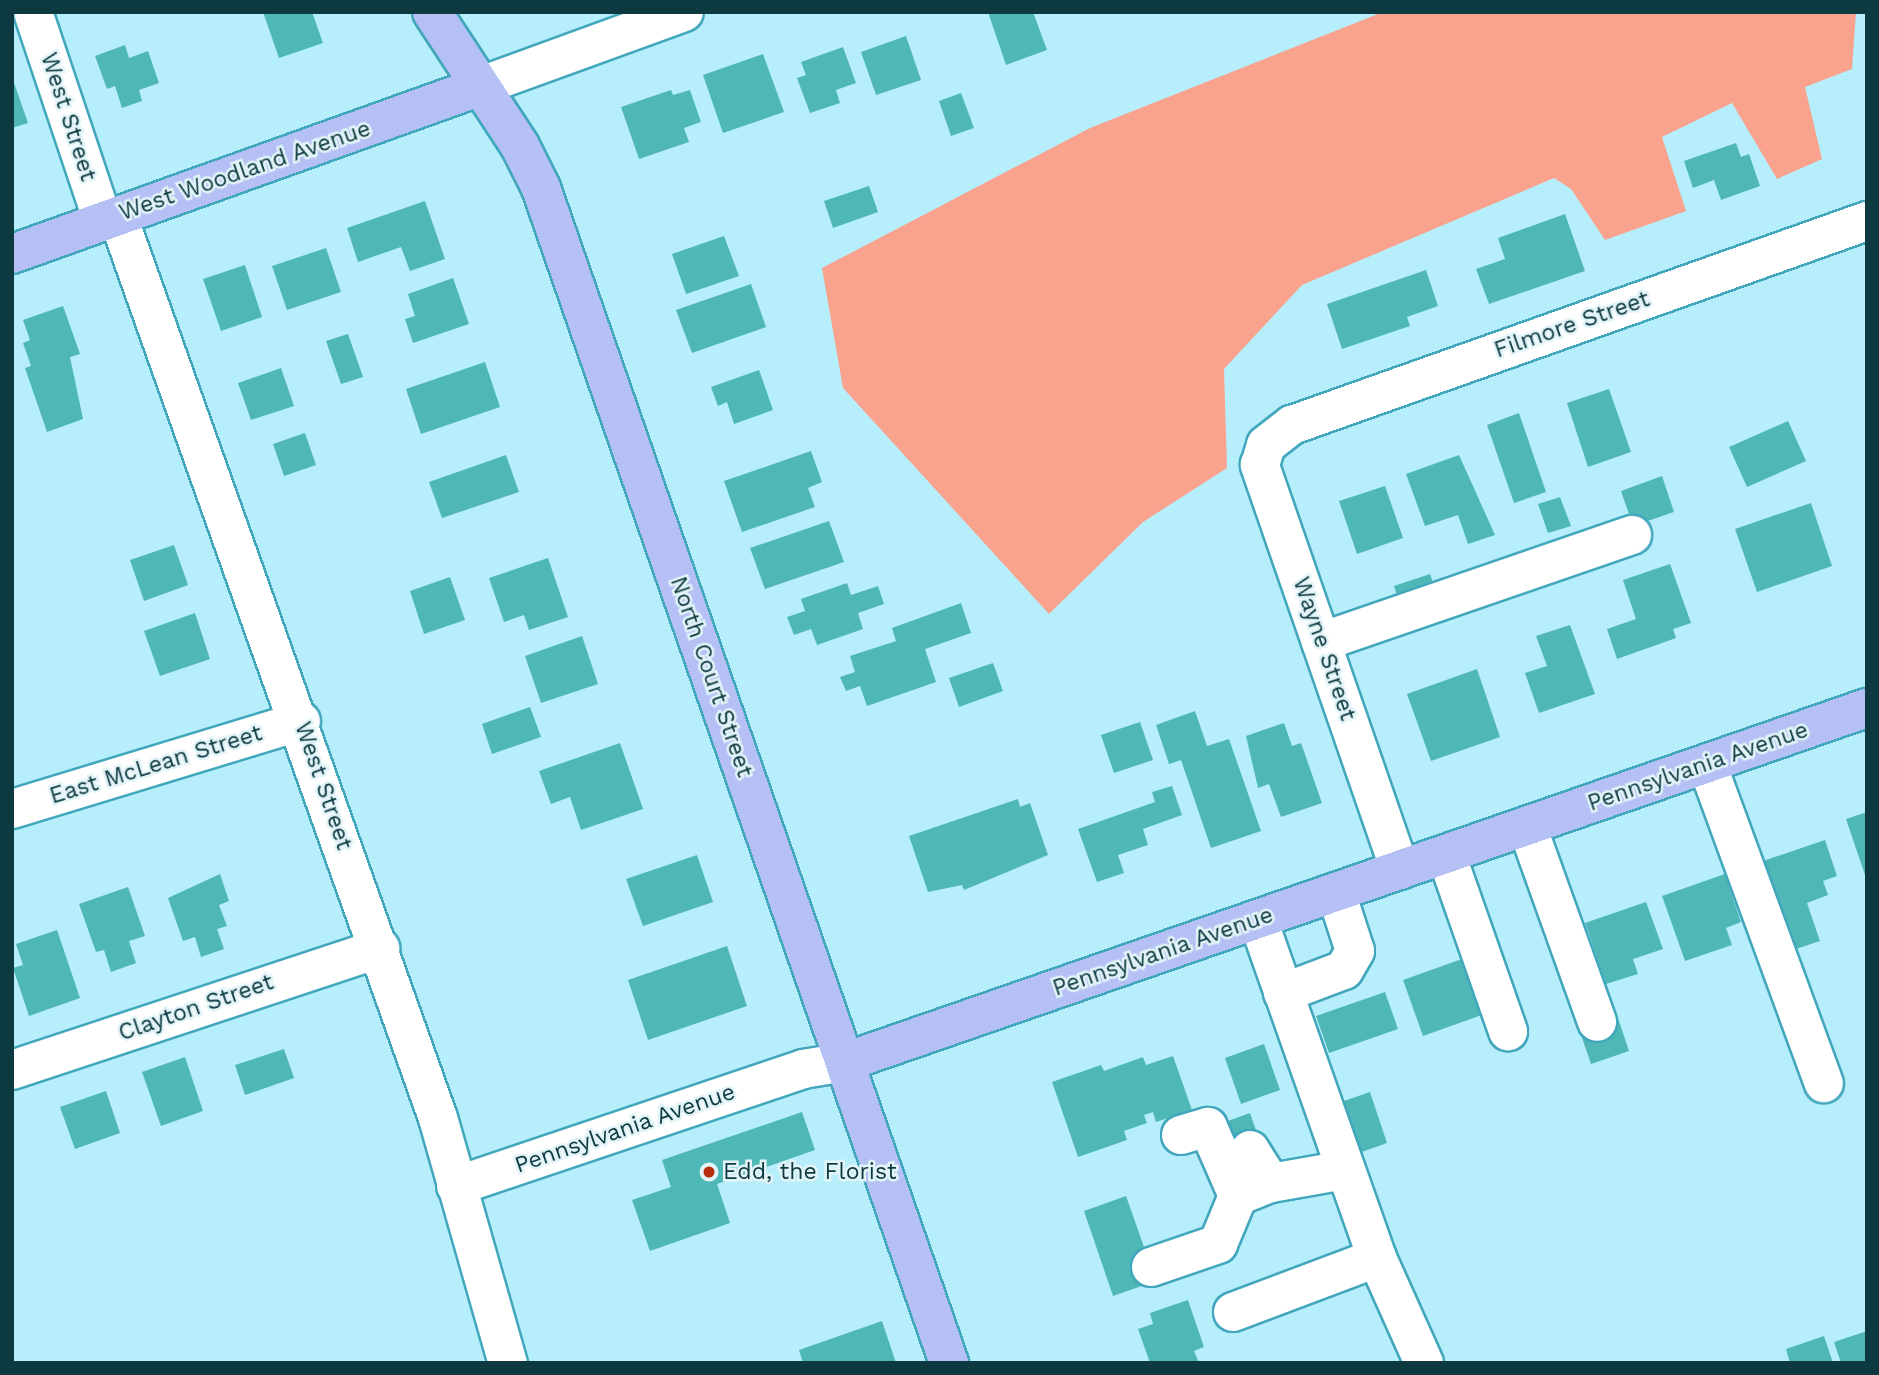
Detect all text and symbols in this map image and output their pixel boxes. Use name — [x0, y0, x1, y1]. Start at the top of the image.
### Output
street label: West Street — [34, 49, 102, 185]
street label: West Woodland Avenue — [115, 115, 375, 227]
street label: Filmore Street — [1491, 286, 1653, 364]
street label: North Court Street — [664, 573, 758, 781]
street label: Wayne Street — [1287, 574, 1361, 724]
street label: Pennsylvania Avenue — [1584, 716, 1812, 818]
street label: West Street — [288, 718, 358, 854]
street label: East McLean Street — [46, 720, 266, 810]
street label: Pennsylvania Avenue — [1049, 901, 1277, 1003]
street label: Clayton Street — [115, 969, 277, 1047]
street label: Pennsylvania Avenue — [511, 1078, 739, 1180]
place label: Edd, the Florist — [723, 1158, 897, 1186]
marker: Edd, the Florist — [701, 1164, 717, 1180]

